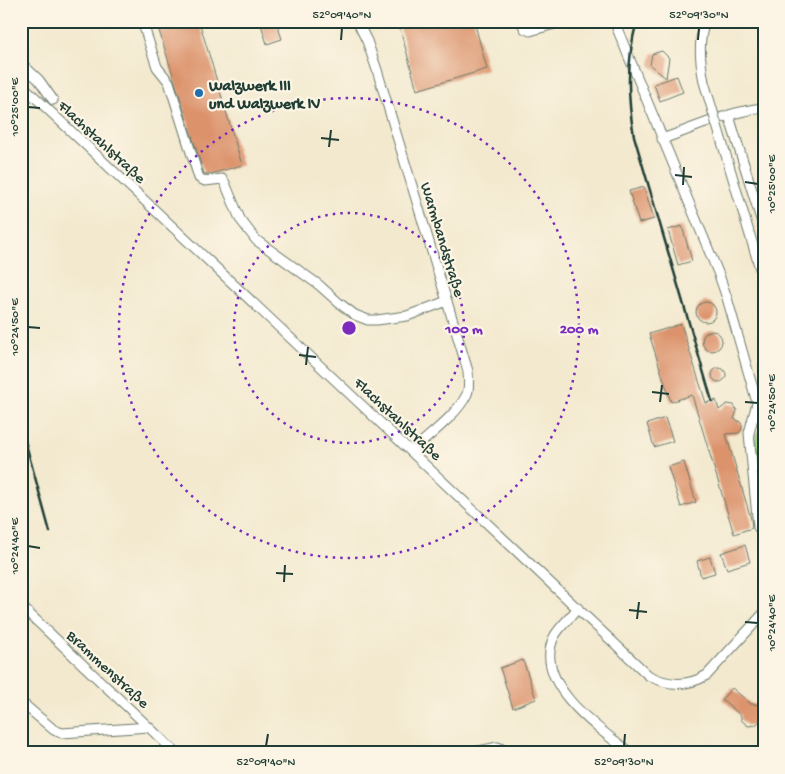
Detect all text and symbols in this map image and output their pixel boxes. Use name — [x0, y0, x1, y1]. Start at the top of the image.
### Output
text: 52°09'40"N — [313, 9, 372, 23]
text: 52°09'30"N — [669, 9, 729, 23]
text: 10°25'00"E — [9, 77, 23, 137]
place label: Walzwerk III und Walzwerk IV — [208, 78, 320, 115]
marker: Walzwerk III und Walzwerk IV — [193, 87, 205, 99]
street label: Flachstahlstraße — [52, 97, 149, 190]
text: 10°25'00"E — [766, 154, 780, 214]
street label: Warmbandstraße — [414, 180, 467, 300]
text: 10°24'50"E — [9, 298, 23, 357]
centre of rings — [340, 319, 358, 337]
text: 100 m — [444, 321, 483, 339]
text: 200 m — [560, 321, 599, 339]
street label: Flachstahlstraße — [348, 374, 445, 467]
text: 10°24'50"E — [766, 374, 780, 433]
text: 10°24'40"E — [9, 517, 23, 575]
text: 10°24'40"E — [766, 594, 780, 652]
street label: Brammenstraße — [61, 627, 152, 714]
text: 52°09'40"N — [237, 756, 296, 770]
text: 52°09'30"N — [594, 756, 654, 770]

